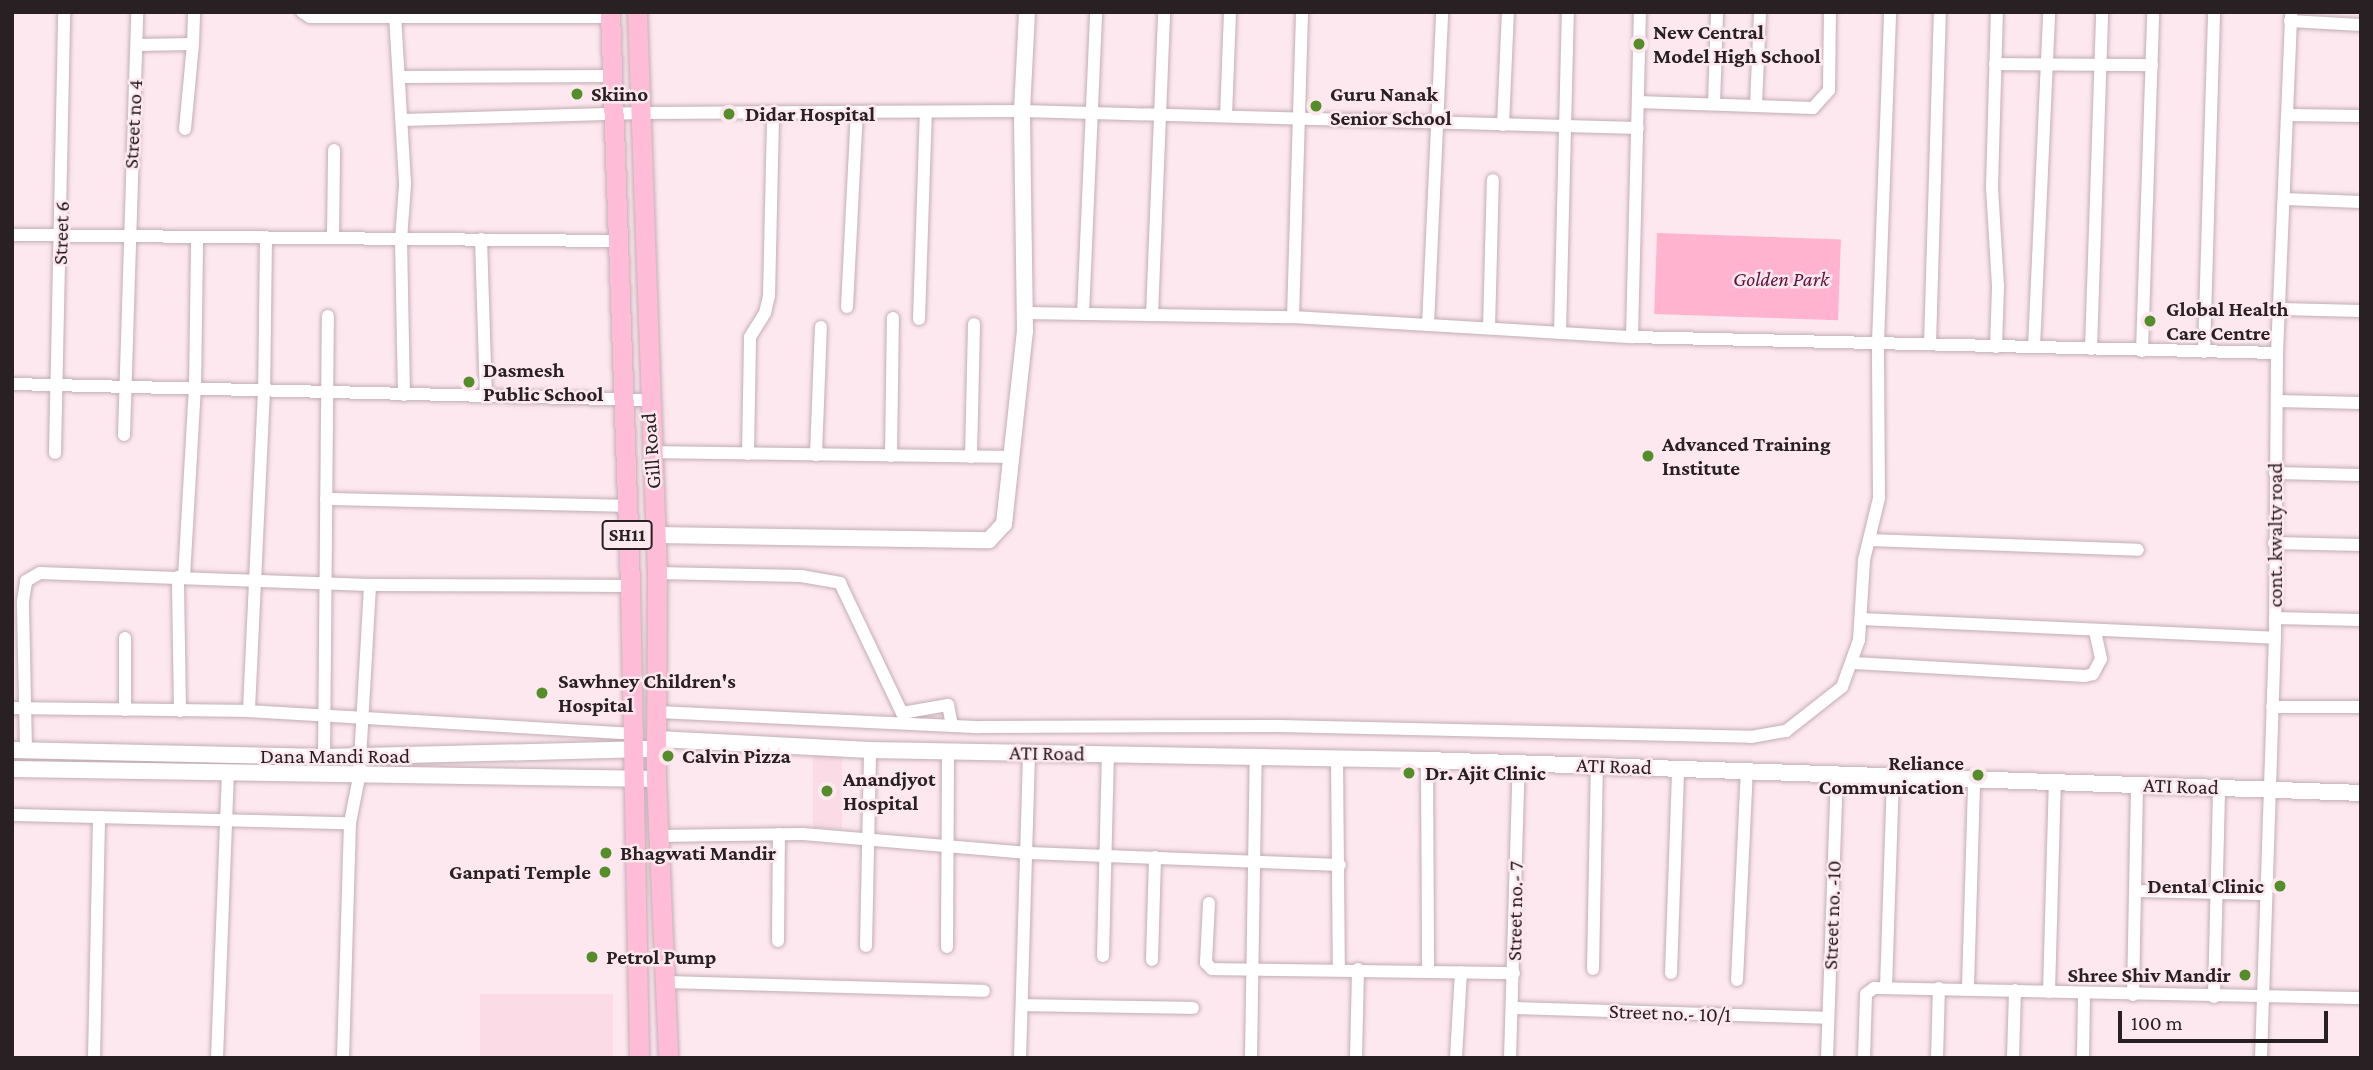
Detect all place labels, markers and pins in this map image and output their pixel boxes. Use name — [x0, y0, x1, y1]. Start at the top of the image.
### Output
place label: New Central Model High School — [1653, 19, 1821, 69]
marker: New Central Model High School — [1631, 36, 1647, 52]
place label: Skiino — [591, 81, 648, 107]
place label: Guru Nanak Senior School — [1330, 81, 1452, 131]
marker: Skiino — [569, 86, 585, 102]
marker: Guru Nanak Senior School — [1308, 98, 1324, 114]
place label: Didar Hospital — [745, 101, 875, 127]
marker: Didar Hospital — [719, 104, 739, 124]
place label: Global Health Care Centre — [2166, 296, 2289, 346]
marker: Global Health Care Centre — [2140, 311, 2160, 331]
place label: Dasmesh Public School — [483, 357, 603, 407]
marker: Dasmesh Public School — [461, 374, 477, 390]
place label: Advanced Training Institute — [1662, 431, 1831, 481]
marker: Advanced Training Institute — [1640, 448, 1656, 464]
place label: Sawhney Children's Hospital — [558, 668, 736, 718]
marker: Sawhney Children's Hospital — [532, 683, 552, 703]
place label: Calvin Pizza — [682, 743, 791, 769]
marker: Calvin Pizza — [660, 748, 676, 764]
place label: Reliance Communication — [1818, 750, 1964, 800]
place label: Dr. Ajit Clinic — [1425, 760, 1546, 786]
marker: Dr. Ajit Clinic — [1399, 763, 1419, 783]
place label: Anandjyot Hospital — [843, 766, 936, 816]
marker: Reliance Communication — [1970, 767, 1986, 783]
marker: Anandjyot Hospital — [817, 781, 837, 801]
place label: Bhagwati Mandir — [620, 840, 776, 866]
marker: Bhagwati Mandir — [598, 845, 614, 861]
place label: Ganpati Temple — [449, 859, 591, 885]
marker: Ganpati Temple — [597, 864, 613, 880]
place label: Dental Clinic — [2147, 873, 2264, 899]
marker: Dental Clinic — [2270, 876, 2290, 896]
place label: Petrol Pump — [606, 944, 716, 970]
marker: Petrol Pump — [584, 949, 600, 965]
place label: Shree Shiv Mandir — [2068, 962, 2231, 988]
marker: Shree Shiv Mandir — [2237, 967, 2253, 983]

